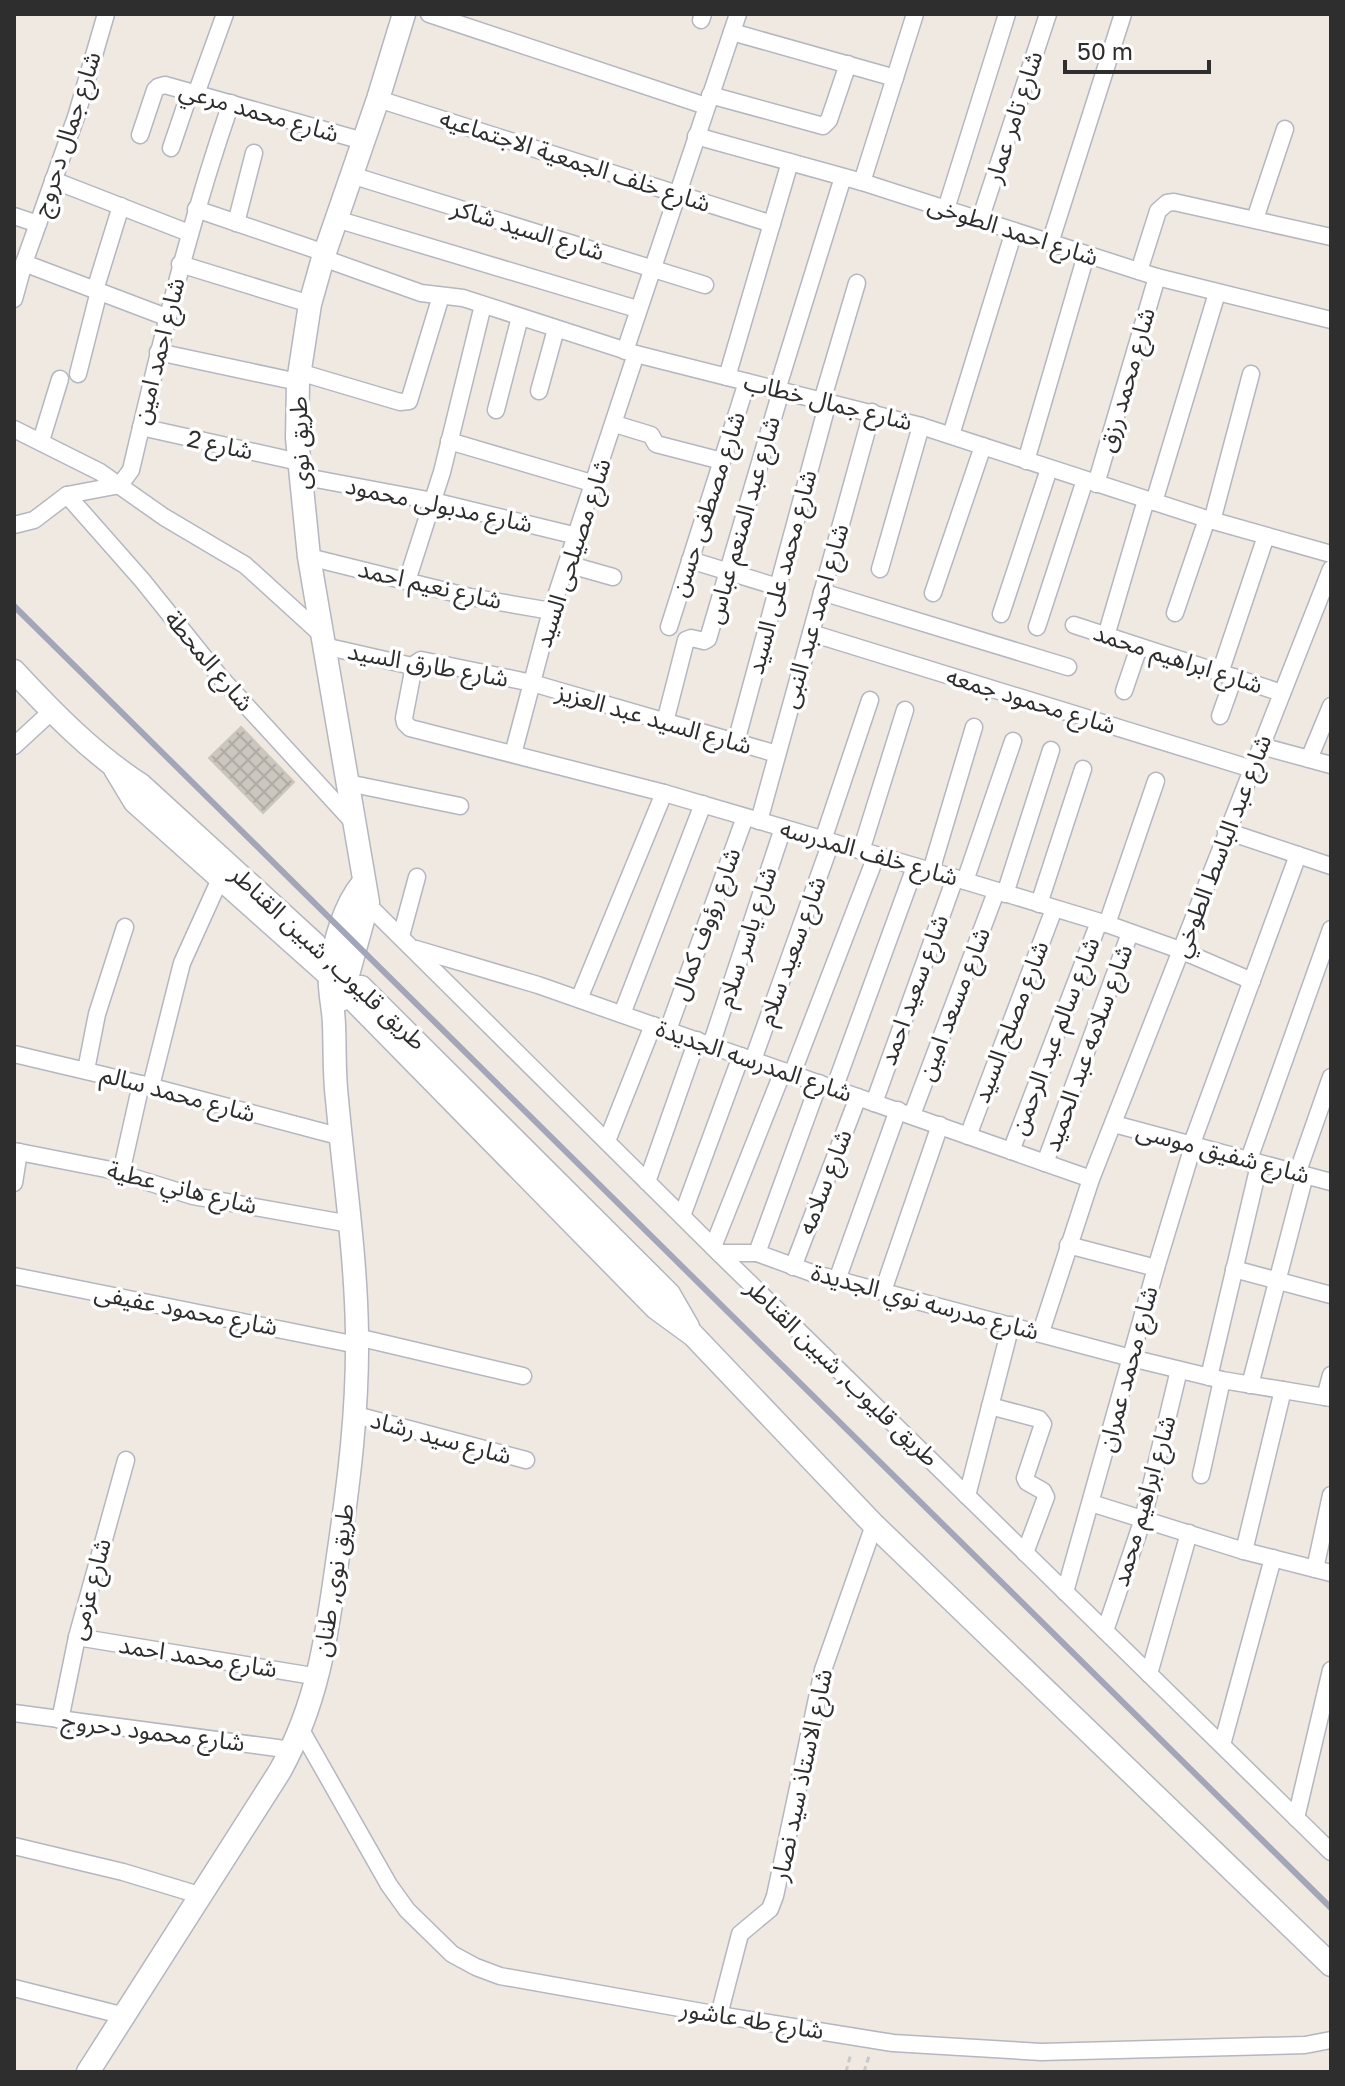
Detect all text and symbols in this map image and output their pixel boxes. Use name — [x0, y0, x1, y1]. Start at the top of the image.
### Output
scale bar — [1065, 24, 1209, 74]
text: 50 m — [1077, 36, 1133, 65]
street label: شارع جمال دحروج — [25, 47, 110, 221]
street label: شارع تامر عمار — [977, 47, 1051, 188]
street label: شارع محمد مرعي — [175, 74, 342, 153]
street label: شارع خلف الجمعية الاجتماعيه — [435, 102, 715, 221]
street label: شارع احمد الطوخى — [923, 188, 1102, 275]
street label: شارع السيد شاكر — [447, 191, 608, 269]
street label: شارع احمد امين — [125, 274, 194, 428]
street label: شارع محمد رزق — [1091, 304, 1164, 456]
street label: شارع جمال خطاب — [740, 366, 916, 439]
street label: طريق نوى — [282, 396, 317, 490]
street label: شارع مصطفى حسن — [663, 407, 754, 601]
street label: شارع عبد المنعم عباس — [698, 413, 789, 628]
street label: شارع 2 — [184, 422, 256, 469]
street label: شارع مصيلحى السيد — [527, 454, 620, 652]
street label: شارع محمد على السيد — [739, 466, 826, 678]
street label: شارع مدبولى محمود — [342, 470, 535, 541]
street label: شارع احمد عبد النبى — [773, 520, 858, 712]
street label: شارع نعيم احمد — [355, 553, 505, 618]
street label: شارع المحطة — [157, 604, 261, 719]
street label: شارع ابراهيم محمد — [1089, 617, 1267, 702]
street label: شارع طارق السيد — [345, 635, 511, 696]
street label: شارع محمود جمعه — [942, 660, 1120, 743]
street label: شارع السيد عبد العزيز — [551, 676, 755, 763]
street label: شارع عبد الباسط الطوخي — [1165, 730, 1282, 963]
street label: شارع خلف المدرسه — [776, 812, 962, 895]
street label: شارع رؤوف كمال — [664, 843, 749, 1005]
street label: طريق قليوب, شبين القناطر — [223, 858, 433, 1057]
street label: شارع ياسر سلام — [709, 863, 787, 1012]
street label: شارع سعيد سلام — [750, 872, 836, 1031]
street label: شارع سعيد احمد — [872, 910, 957, 1070]
street label: شارع مسعد امين — [910, 923, 999, 1086]
street label: شارع سالم عبد الرحمن — [1003, 933, 1108, 1140]
street label: شارع مصلح السيد — [965, 936, 1058, 1108]
street label: شارع سلامه عبد الحميد — [1036, 940, 1141, 1156]
street label: شارع المدرسه الجديدة — [651, 1012, 856, 1111]
street label: شارع محمد سالم — [97, 1058, 259, 1131]
street label: شارع شفيق موسى — [1133, 1114, 1313, 1192]
street label: شارع سلامه — [790, 1125, 861, 1240]
street label: شارع هاني عطية — [103, 1154, 260, 1225]
street label: شارع مدرسه نوي الجديدة — [807, 1256, 1042, 1350]
street label: طريق قليوب, شبين القناطر — [738, 1271, 946, 1473]
street label: شارع محمود عفيفى — [92, 1277, 280, 1344]
street label: شارع محمد عمران — [1091, 1283, 1166, 1456]
street label: شارع سيد رشاد — [367, 1404, 515, 1473]
street label: شارع ابراهيم محمد — [1104, 1412, 1185, 1590]
street label: طريق نوى, طنان — [306, 1501, 361, 1659]
street label: شارع عزمى — [61, 1535, 120, 1643]
street label: شارع محمد احمد — [116, 1629, 279, 1686]
street label: شارع الاستاذ سيد نصار — [764, 1666, 841, 1885]
street label: شارع محمود دحروج — [59, 1705, 246, 1760]
street label: شارع طه عاشور — [677, 1993, 826, 2048]

